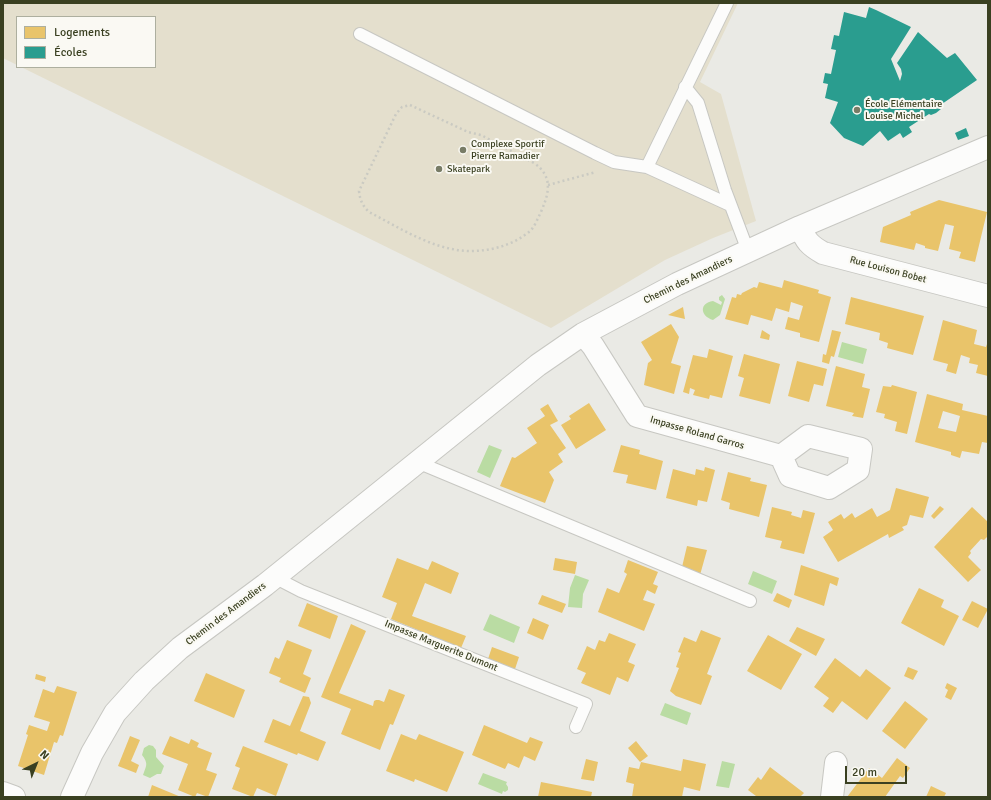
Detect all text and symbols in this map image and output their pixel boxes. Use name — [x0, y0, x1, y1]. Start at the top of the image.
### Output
legend — [16, 16, 156, 68]
text: Logements — [54, 25, 110, 40]
text: Écoles — [54, 45, 87, 60]
place label: École Elémentaire Louise Michel — [865, 98, 942, 122]
marker: École Elémentaire Louise Michel — [852, 105, 862, 115]
place label: Complexe Sportif Pierre Ramadier — [471, 138, 544, 162]
marker: Complexe Sportif Pierre Ramadier — [458, 145, 468, 155]
place label: Skatepark — [447, 163, 490, 175]
marker: Skatepark — [434, 164, 444, 174]
street label: Chemin des Amandiers — [642, 253, 734, 307]
street label: Rue Louison Bobet — [848, 254, 928, 286]
street label: Impasse Roland Garros — [648, 414, 746, 452]
street label: Chemin des Amandiers — [184, 580, 268, 648]
street label: Impasse Marguerite Dumont — [383, 618, 499, 674]
north arrow — [16, 744, 56, 784]
text: N — [37, 747, 52, 762]
scale bar — [847, 758, 909, 784]
text: 20 m — [852, 765, 877, 780]

